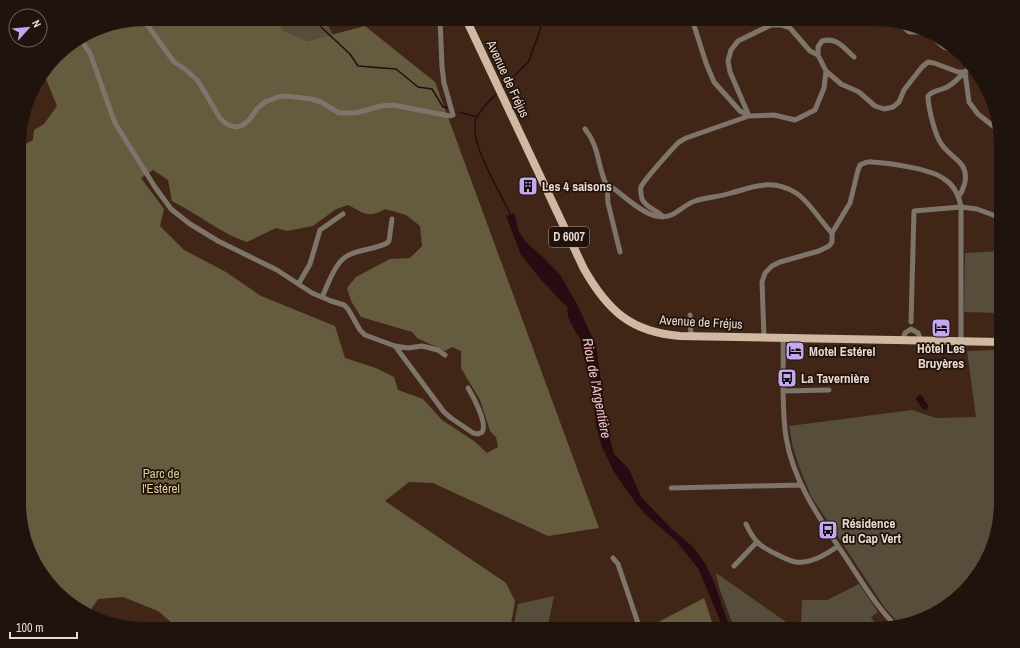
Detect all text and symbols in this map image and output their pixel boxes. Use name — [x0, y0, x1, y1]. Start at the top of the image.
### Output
north arrow — [8, 8, 48, 48]
text: N — [29, 17, 45, 30]
street label: Avenue de Fréjus — [482, 37, 533, 120]
building icon: Les 4 saisons — [517, 175, 539, 197]
place label: Les 4 saisons — [542, 178, 612, 195]
road number: D 6007 — [549, 227, 589, 247]
street label: Avenue de Fréjus — [658, 311, 743, 333]
hotel icon: Hôtel Les Bruyères — [930, 317, 952, 339]
water label: Riou de l'Argentière — [578, 336, 616, 440]
hotel icon: Motel Estérel — [784, 340, 806, 362]
place label: Hôtel Les Bruyères — [917, 340, 965, 372]
place label: Motel Estérel — [809, 343, 875, 360]
bus stop icon: La Tavernière — [776, 367, 798, 389]
place label: La Tavernière — [801, 370, 870, 387]
park label: Parc de l'Estérel — [142, 465, 180, 497]
place label: Résidence du Cap Vert — [842, 515, 901, 547]
bus stop icon: Résidence du Cap Vert — [817, 519, 839, 541]
scale bar — [10, 614, 77, 640]
text: 100 m — [16, 620, 43, 636]

